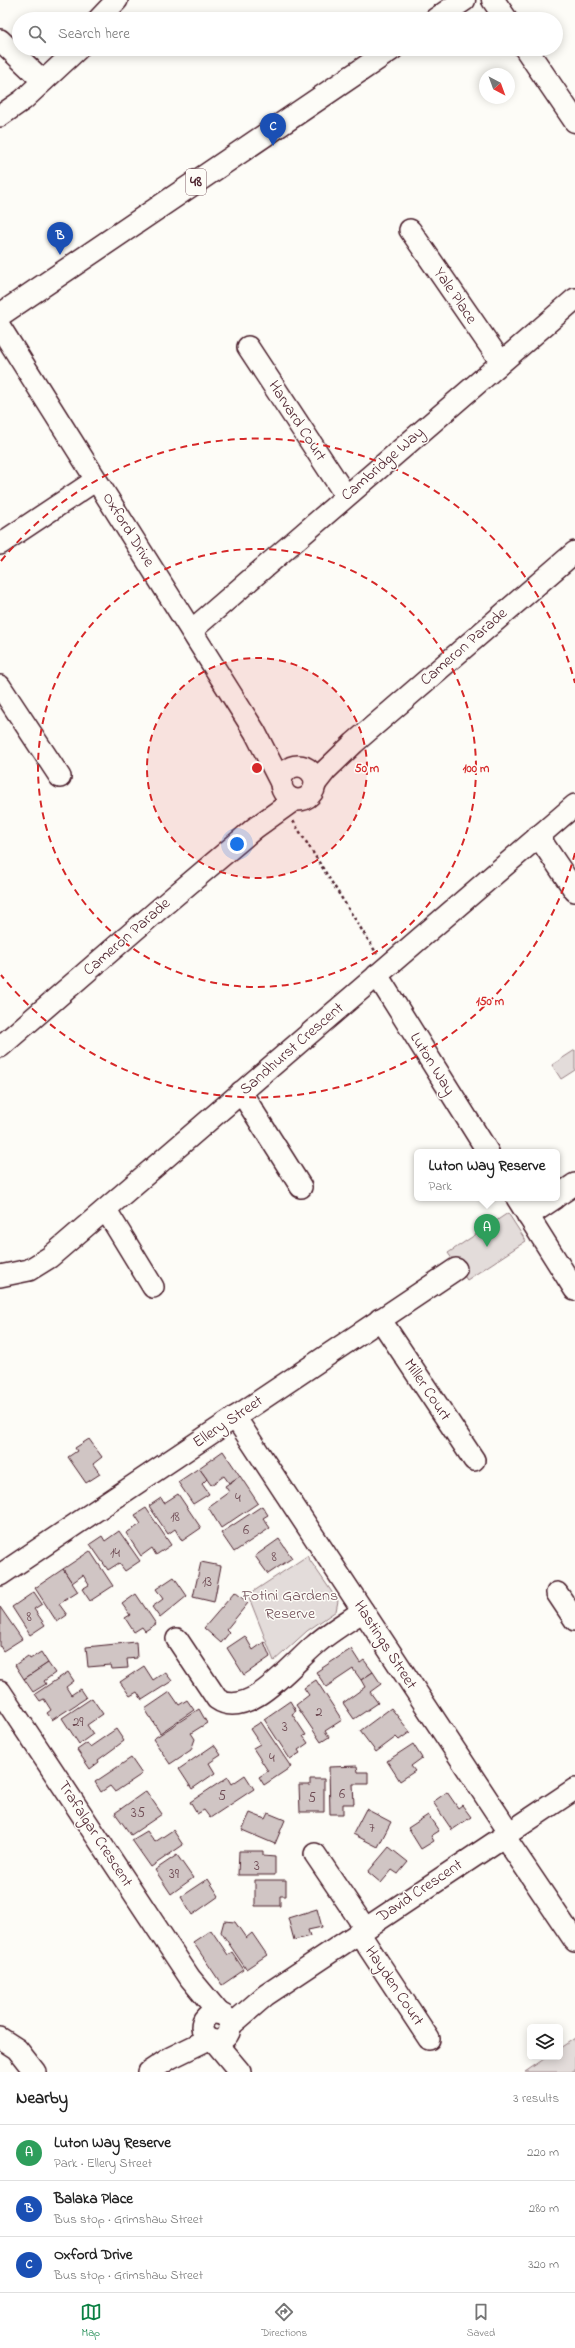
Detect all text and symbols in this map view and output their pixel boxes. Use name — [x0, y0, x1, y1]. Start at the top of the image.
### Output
search box — [12, 12, 563, 56]
icon: search — [26, 23, 48, 45]
text: Search here — [58, 23, 130, 45]
north arrow — [479, 68, 515, 104]
pin: C — [260, 113, 286, 146]
road number: 48 — [186, 169, 206, 195]
pin: B — [47, 222, 73, 255]
street label: Yale Place — [427, 263, 483, 330]
street label: Harvard Court — [262, 376, 333, 467]
street label: Cambridge Way — [336, 421, 430, 507]
street label: Oxford Drive — [96, 488, 161, 573]
street label: Cameron Parade — [415, 602, 514, 692]
text: 50 m — [355, 760, 380, 778]
text: 100 m — [463, 760, 490, 778]
centre of rings — [250, 761, 264, 775]
your location — [227, 834, 247, 854]
street label: Cameron Parade — [78, 892, 177, 982]
text: 150 m — [476, 993, 505, 1011]
street label: Sandhurst Crescent — [234, 996, 350, 1101]
street label: Luton Way — [403, 1028, 461, 1100]
popup — [414, 1149, 560, 1201]
text: Luton Way Reserve — [429, 1155, 545, 1177]
text: Park — [429, 1177, 452, 1196]
pin: A — [474, 1214, 500, 1247]
street label: Miller Court — [397, 1354, 457, 1427]
street label: Ellery Street — [188, 1389, 269, 1454]
house number: 4 — [235, 1488, 241, 1509]
house number: 18 — [170, 1507, 180, 1528]
house number: 6 — [243, 1520, 249, 1541]
house number: 14 — [110, 1543, 120, 1564]
house number: 8 — [271, 1547, 277, 1568]
house number: 13 — [202, 1572, 212, 1593]
park label: Fotini Gardens Reserve — [241, 1584, 338, 1626]
street label: Hastings Street — [347, 1596, 423, 1695]
house number: 8 — [26, 1607, 32, 1628]
house number: 2 — [316, 1702, 323, 1723]
house number: 29 — [72, 1712, 84, 1733]
house number: 3 — [282, 1717, 288, 1738]
house number: 4 — [269, 1748, 275, 1769]
street label: Trafalgar Crescent — [51, 1776, 139, 1893]
house number: 6 — [339, 1784, 345, 1805]
house number: 5 — [218, 1786, 226, 1807]
house number: 5 — [308, 1788, 316, 1809]
house number: 35 — [131, 1803, 145, 1824]
house number: 7 — [369, 1818, 375, 1839]
street label: David Crescent — [371, 1853, 468, 1929]
house number: 3 — [254, 1856, 260, 1877]
house number: 39 — [169, 1864, 180, 1885]
street label: Hayden Court — [358, 1941, 430, 2031]
map controls — [527, 2024, 563, 2060]
button: layers — [527, 2024, 563, 2060]
text: Nearby — [16, 2086, 68, 2111]
text: 3 results — [513, 2089, 559, 2108]
text: Luton Way Reserve — [54, 2132, 171, 2154]
text: A — [25, 2143, 33, 2162]
text: 220 m — [527, 2143, 559, 2162]
text: Park · Ellery Street — [54, 2154, 152, 2173]
text: Balaka Place — [54, 2188, 133, 2210]
text: B — [25, 2199, 33, 2218]
text: 280 m — [529, 2199, 559, 2218]
text: Bus stop · Grimshaw Street — [54, 2210, 203, 2229]
text: Oxford Drive — [54, 2244, 133, 2266]
text: C — [25, 2255, 33, 2274]
text: 320 m — [528, 2255, 559, 2274]
text: Bus stop · Grimshaw Street — [54, 2266, 203, 2285]
tab: Map — [80, 2301, 102, 2341]
tab: Directions — [261, 2301, 307, 2341]
tab: Saved — [467, 2301, 495, 2341]

